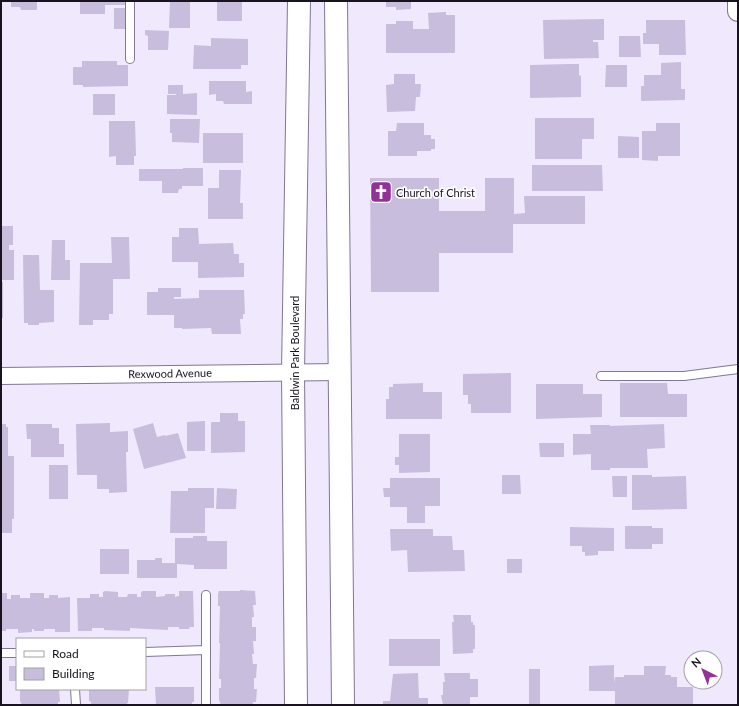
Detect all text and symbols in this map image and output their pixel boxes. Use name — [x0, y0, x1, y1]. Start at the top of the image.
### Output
church icon: Church of Christ — [368, 179, 394, 205]
place label: Church of Christ — [396, 186, 475, 199]
street label: Baldwin Park Boulevard — [288, 296, 301, 410]
street label: Rexwood Avenue — [128, 366, 212, 380]
legend — [16, 638, 146, 690]
text: Road — [52, 646, 79, 661]
north arrow — [683, 650, 723, 690]
text: N — [688, 655, 703, 670]
text: Building — [52, 666, 95, 681]

